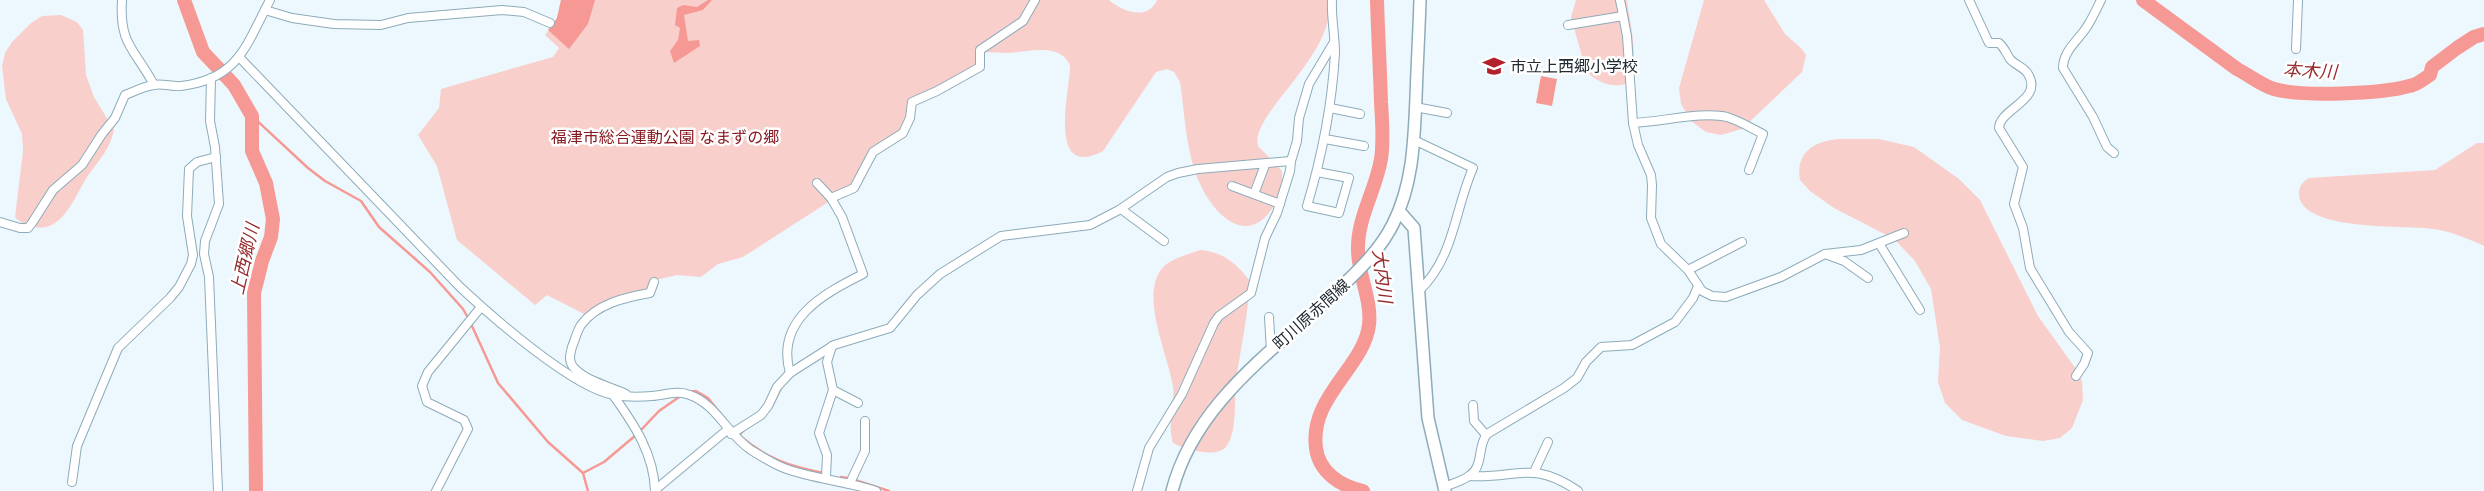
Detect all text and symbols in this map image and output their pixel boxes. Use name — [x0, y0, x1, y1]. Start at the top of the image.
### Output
school or university icon: 市立上西郷小学校 — [1481, 53, 1507, 79]
place label: 市立上西郷小学校 — [1510, 56, 1638, 76]
water label: 本木川 — [2282, 58, 2340, 84]
park label: 福津市総合運動公園 なまずの郷 — [551, 127, 779, 147]
water label: 上西郷川 — [225, 219, 264, 297]
water label: 大内川 — [1368, 248, 1397, 306]
street label: 町川原赤間線 — [1269, 274, 1353, 354]

